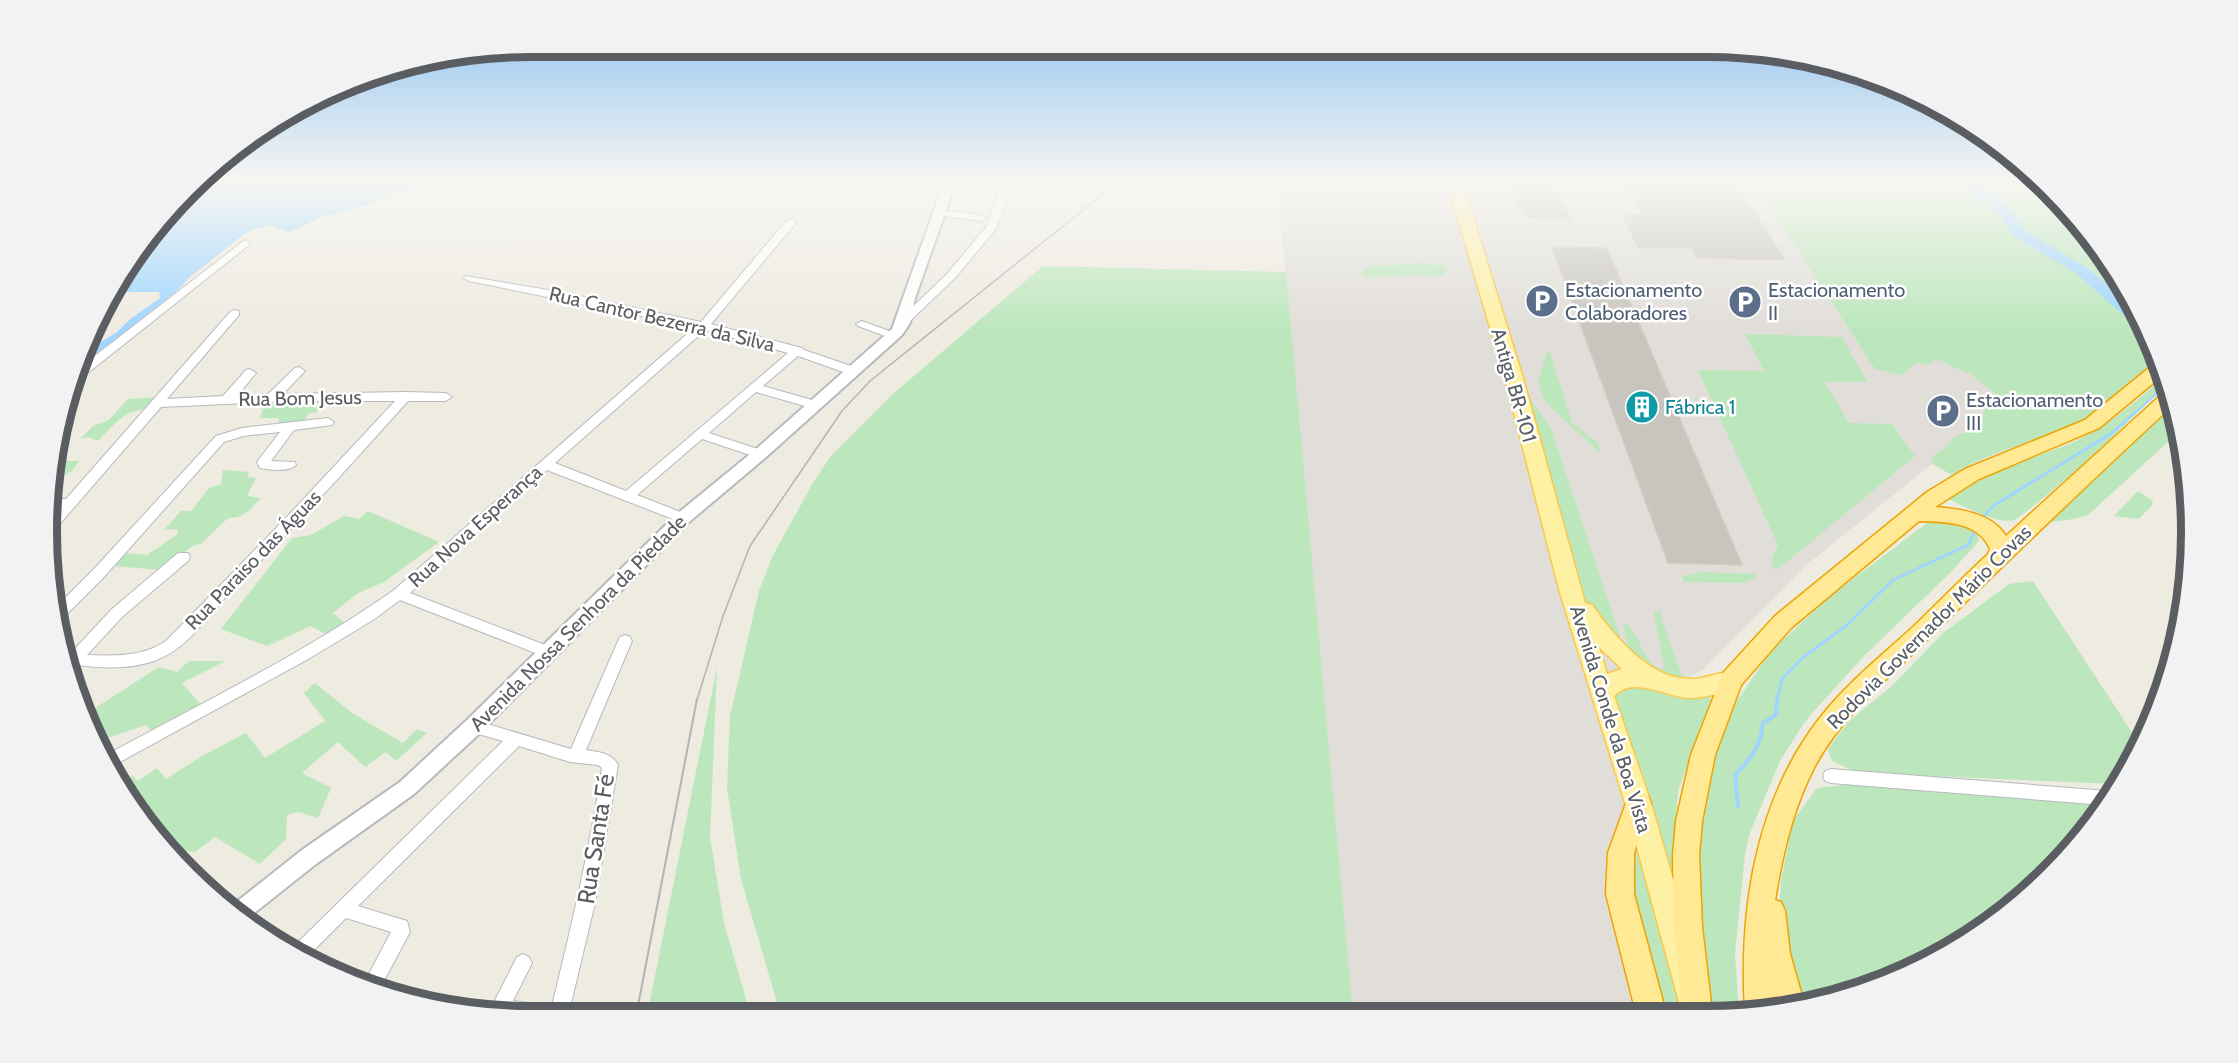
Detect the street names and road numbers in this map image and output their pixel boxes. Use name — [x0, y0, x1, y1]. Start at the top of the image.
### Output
street label: Rua Cantor Bezerra da Silva — [547, 281, 778, 357]
street label: Antiga BR-101 — [1486, 325, 1542, 445]
street label: Rua Bom Jesus — [238, 385, 362, 411]
street label: Rua Nova Esperança — [403, 460, 547, 592]
street label: Rua Paraiso das Águas — [180, 485, 326, 635]
street label: Avenida Nossa Senhora da Piedade — [465, 510, 691, 736]
street label: Rodovia Governador Mário Covas — [1822, 520, 2036, 734]
street label: Avenida Conde da Boa Vista — [1565, 602, 1657, 836]
street label: Rua Santa Fé — [571, 772, 620, 906]

